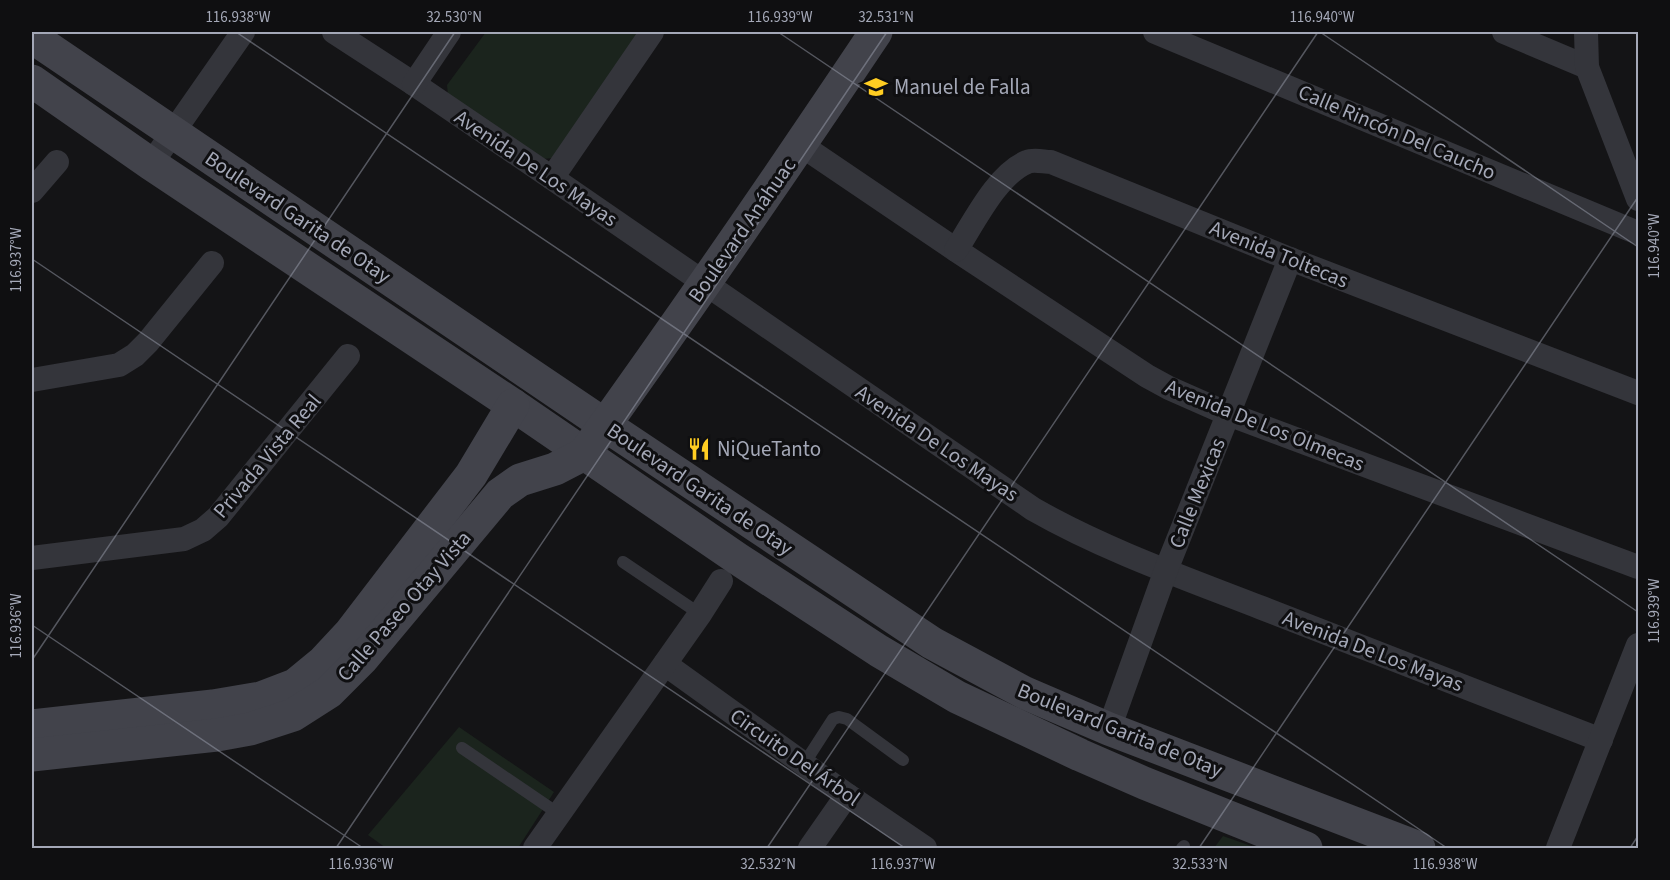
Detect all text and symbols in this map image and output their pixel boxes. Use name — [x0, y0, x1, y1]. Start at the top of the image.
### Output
text: 116.938°W — [205, 7, 271, 28]
text: 32.530°N — [426, 7, 482, 28]
text: 116.939°W — [747, 7, 813, 28]
text: 32.531°N — [858, 7, 914, 28]
text: 116.940°W — [1289, 7, 1355, 28]
place label: Manuel de Falla — [894, 72, 1031, 102]
school or university icon: Manuel de Falla — [863, 74, 889, 100]
street label: Calle Rincón Del Caucho — [1294, 77, 1500, 187]
street label: Avenida De Los Mayas — [448, 102, 624, 234]
street label: Boulevard Garita de Otay — [199, 143, 397, 291]
street label: Boulevard Anáhuac — [681, 151, 803, 308]
street label: Avenida Toltecas — [1205, 213, 1353, 296]
text: 116.940°W — [1644, 213, 1665, 279]
text: 116.937°W — [6, 227, 27, 293]
street label: Avenida De Los Olmecas — [1161, 371, 1369, 479]
street label: Avenida De Los Mayas — [849, 377, 1025, 509]
street label: Privada Vista Real — [206, 387, 328, 525]
street label: Boulevard Garita de Otay — [601, 415, 799, 563]
street label: Calle Mexicas — [1161, 433, 1233, 553]
place label: NiQueTanto — [717, 434, 821, 464]
restaurant icon: NiQueTanto — [686, 436, 712, 462]
street label: Calle Paseo Otay Vista — [330, 524, 478, 688]
text: 116.939°W — [1644, 578, 1665, 644]
text: 116.936°W — [6, 593, 27, 659]
street label: Avenida De Los Mayas — [1278, 603, 1468, 699]
street label: Boulevard Garita de Otay — [1013, 675, 1227, 785]
street label: Circuito Del Árbol — [724, 701, 866, 813]
text: 116.936°W — [328, 854, 394, 875]
text: 32.532°N — [740, 854, 796, 875]
text: 116.937°W — [870, 854, 936, 875]
text: 32.533°N — [1172, 854, 1228, 875]
text: 116.938°W — [1412, 854, 1478, 875]

